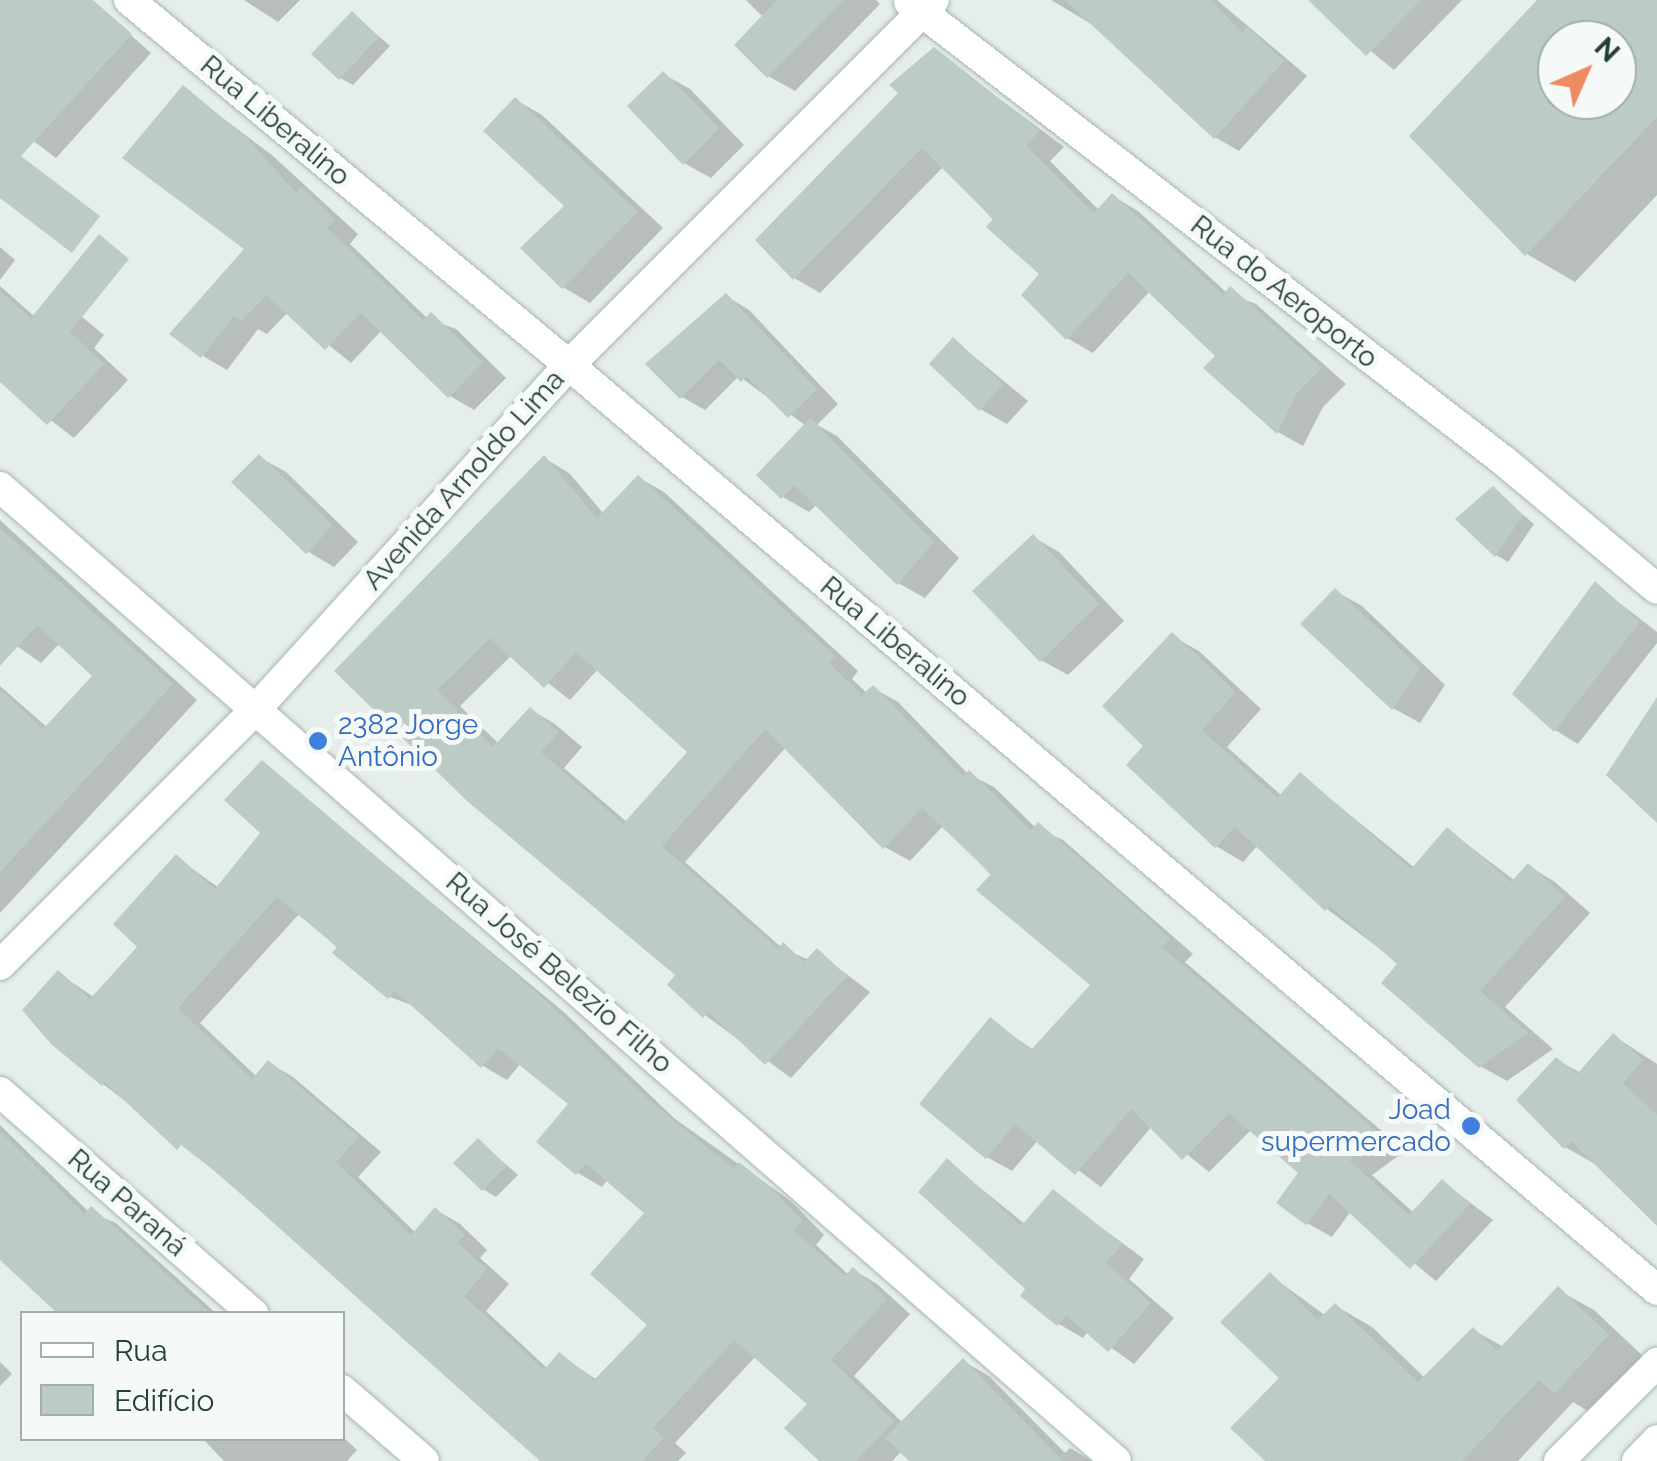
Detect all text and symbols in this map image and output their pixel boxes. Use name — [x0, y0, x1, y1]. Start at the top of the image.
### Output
north arrow — [1537, 20, 1637, 120]
text: N — [1588, 31, 1626, 69]
street label: Rua Liberalino — [193, 49, 357, 193]
street label: Rua do Aeroporto — [1183, 208, 1385, 376]
street label: Avenida Arnoldo Lima — [356, 363, 572, 597]
street label: Rua Liberalino — [813, 570, 977, 714]
place label: 2382 Jorge Antônio — [338, 708, 479, 774]
marker: 2382 Jorge Antônio — [307, 730, 329, 752]
street label: Rua José Belezio Filho — [439, 865, 679, 1081]
place label: Joad supermercado — [1261, 1093, 1451, 1159]
marker: Joad supermercado — [1460, 1115, 1482, 1137]
street label: Rua Paraná — [61, 1142, 193, 1264]
legend — [20, 1311, 345, 1441]
text: Rua — [114, 1333, 168, 1368]
text: Edifício — [114, 1383, 214, 1418]

